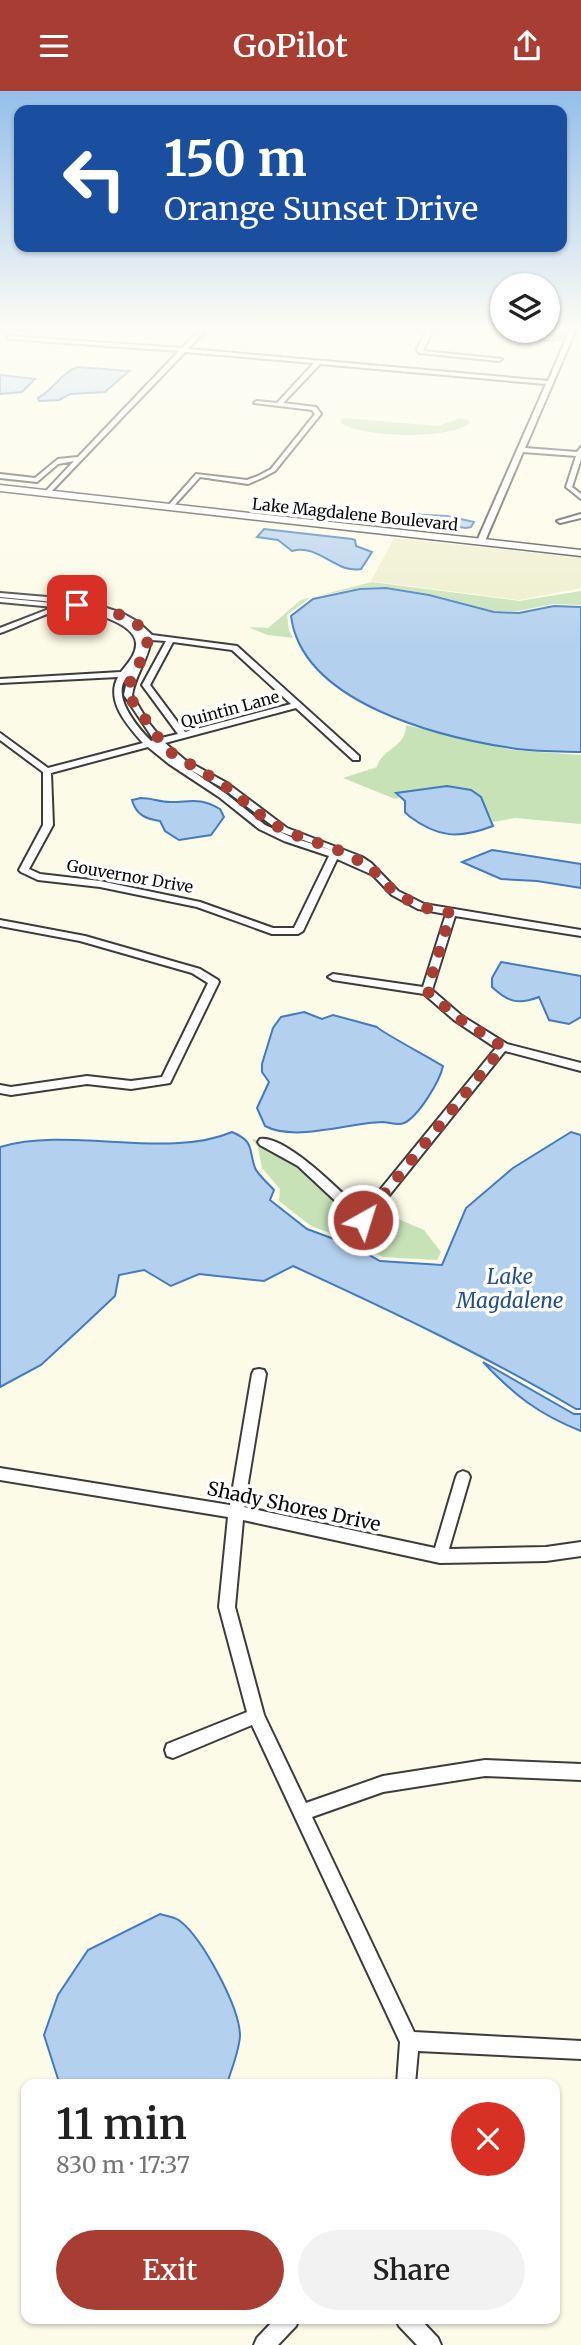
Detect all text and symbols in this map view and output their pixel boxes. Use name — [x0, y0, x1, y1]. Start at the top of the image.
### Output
text: GoPilot — [233, 26, 348, 66]
icon: menu — [35, 27, 73, 65]
icon: share — [508, 27, 546, 65]
text: 150 m — [164, 128, 307, 189]
icon: left — [49, 133, 140, 224]
text: Orange Sunset Drive — [164, 189, 478, 229]
map controls — [490, 273, 560, 343]
button: layers — [490, 273, 560, 343]
street label: Lake Magdalene Boulevard — [251, 493, 459, 535]
pin — [47, 575, 107, 635]
icon: arrive — [58, 586, 96, 624]
street label: Quintin Lane — [179, 686, 281, 732]
street label: Gouvernor Drive — [65, 855, 195, 897]
position arrow — [326, 1183, 400, 1257]
water label: Lake Magdalene — [456, 1263, 563, 1314]
street label: Shady Shores Drive — [205, 1476, 383, 1536]
text: 11 min — [56, 2098, 187, 2150]
button: close — [451, 2102, 525, 2176]
text: 830 m · 17:37 — [56, 2150, 190, 2179]
button: Exit — [56, 2230, 284, 2310]
button: Share — [298, 2230, 525, 2310]

